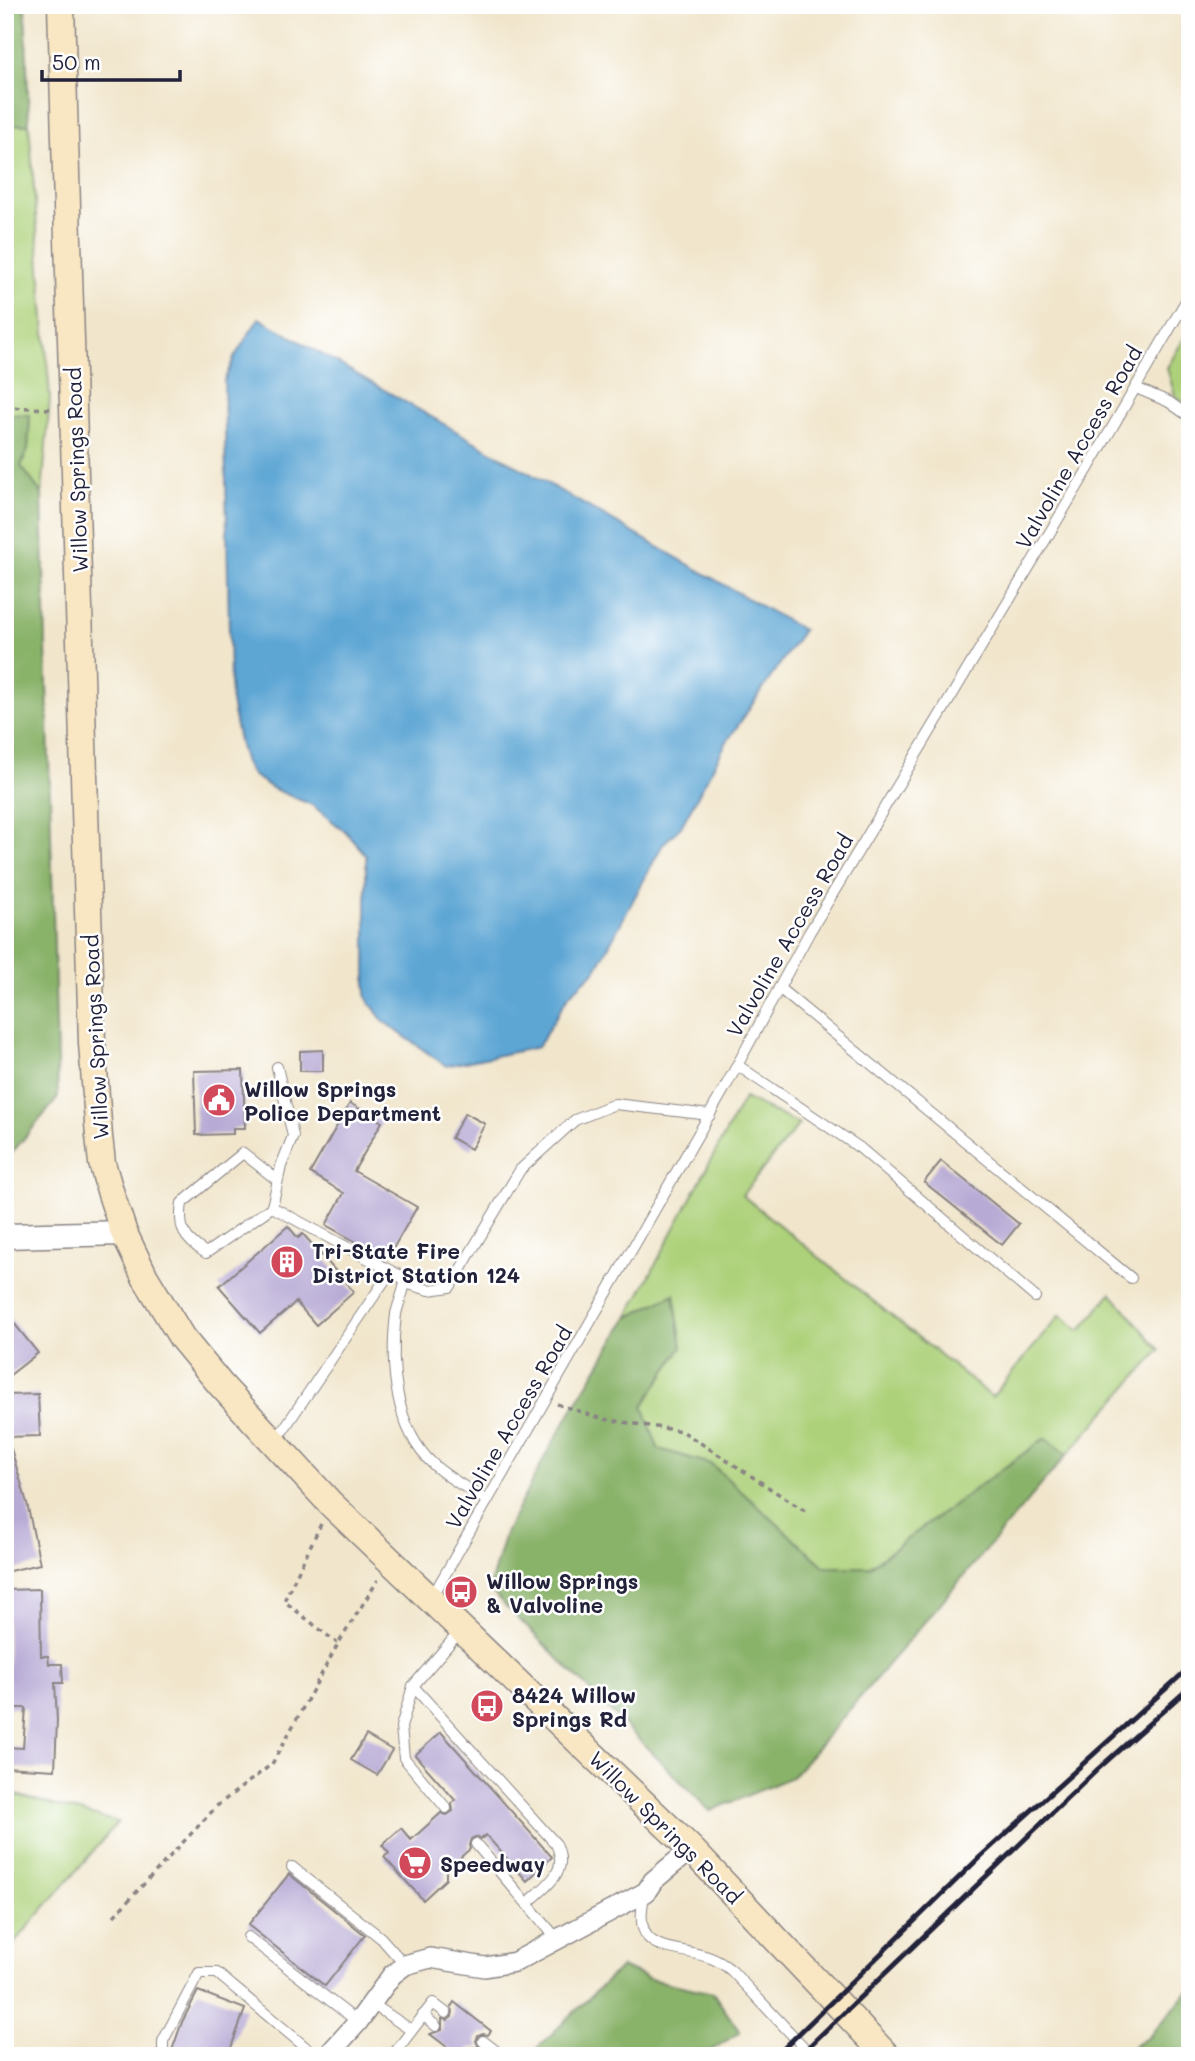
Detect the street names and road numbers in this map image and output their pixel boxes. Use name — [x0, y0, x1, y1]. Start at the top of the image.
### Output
street label: Valvoline Access Road — [1009, 341, 1147, 553]
street label: Willow Springs Road — [59, 367, 93, 573]
street label: Valvoline Access Road — [720, 829, 858, 1041]
street label: Willow Springs Road — [76, 934, 114, 1140]
street label: Valvoline Access Road — [439, 1321, 577, 1533]
street label: Willow Springs Road — [584, 1745, 748, 1909]

